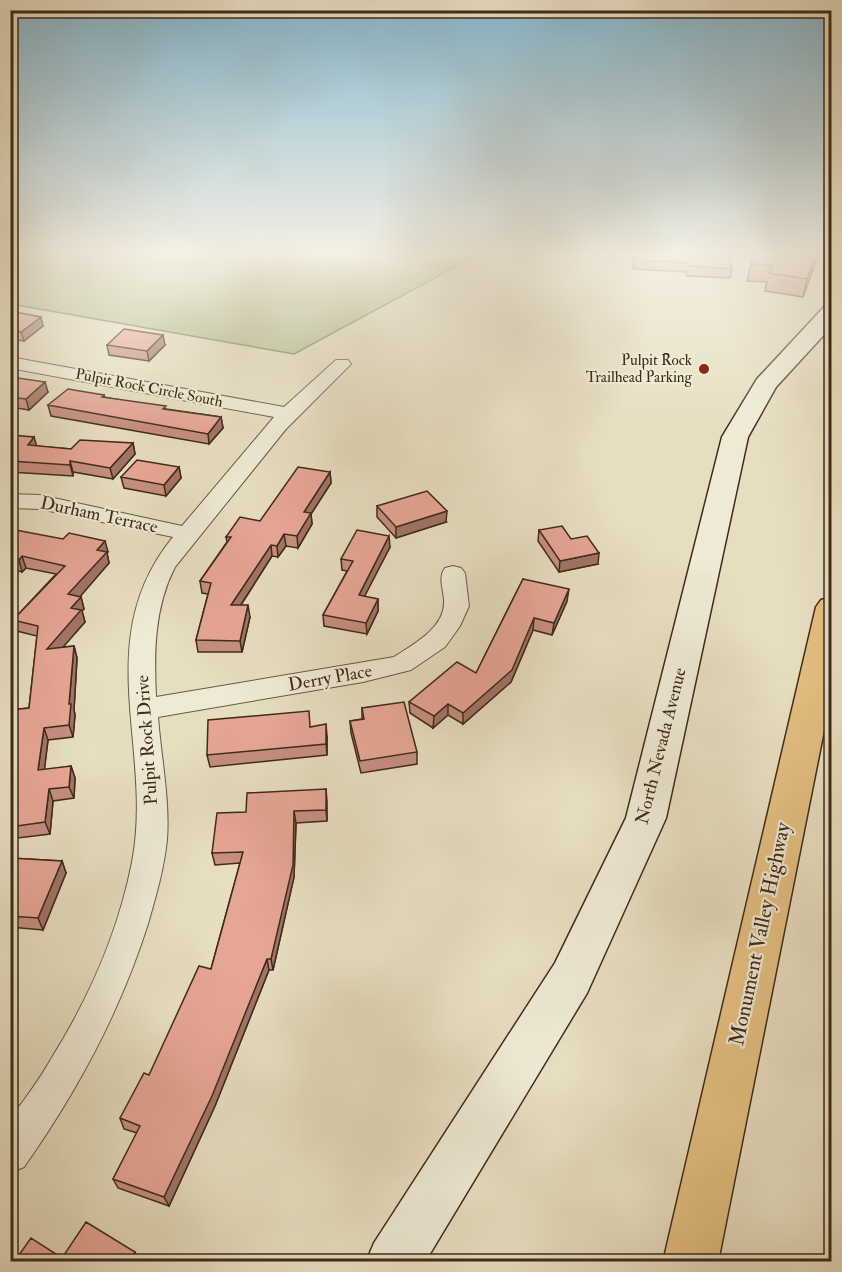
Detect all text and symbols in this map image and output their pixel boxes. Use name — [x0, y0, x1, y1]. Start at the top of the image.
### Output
place label: Pulpit Rock Trailhead Parking — [586, 351, 693, 387]
marker: Pulpit Rock Trailhead Parking — [697, 362, 711, 376]
street label: Pulpit Rock Circle South — [74, 364, 224, 413]
street label: Durham Terrace — [38, 491, 160, 539]
street label: Derry Place — [286, 659, 374, 697]
street label: North Nevada Avenue — [630, 665, 692, 827]
street label: Pulpit Rock Drive — [131, 674, 163, 806]
street label: Monument Valley Highway — [723, 819, 797, 1048]

